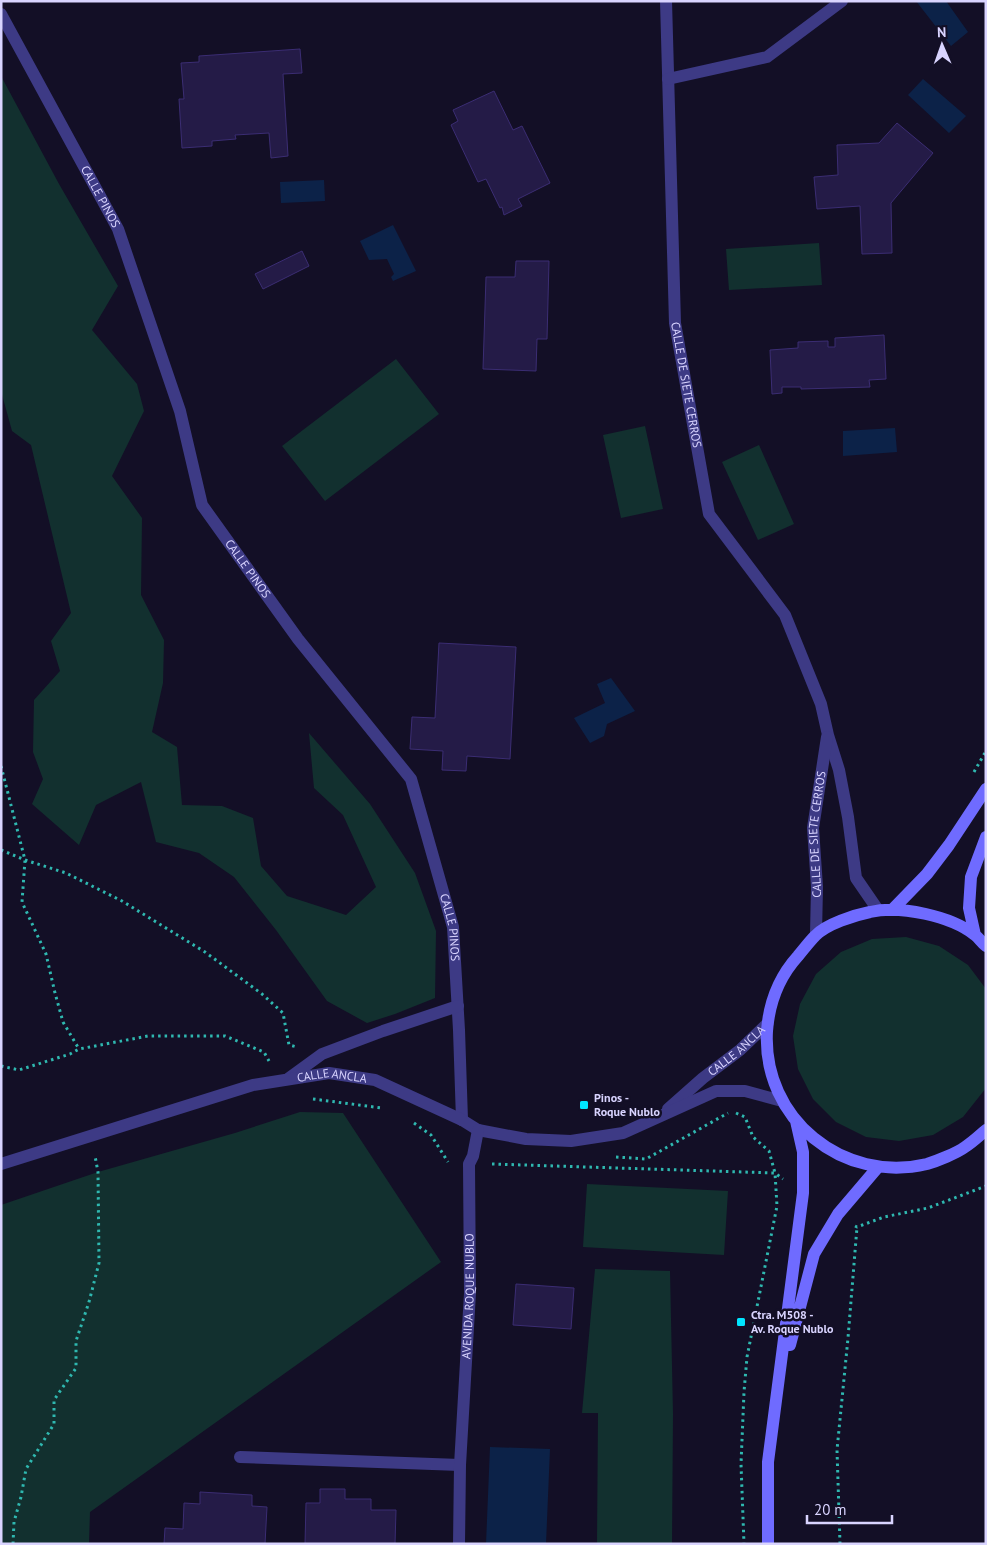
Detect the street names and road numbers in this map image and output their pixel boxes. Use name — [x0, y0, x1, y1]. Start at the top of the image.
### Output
street label: CALLE PINOS — [78, 163, 124, 230]
street label: CALLE DE SIETE CERROS — [668, 321, 705, 449]
street label: CALLE PINOS — [222, 536, 274, 601]
street label: CALLE DE SIETE CERROS — [805, 770, 829, 898]
street label: CALLE PINOS — [437, 892, 463, 961]
street label: CALLE ANCLA — [705, 1022, 768, 1079]
street label: CALLE ANCLA — [296, 1065, 368, 1086]
street label: AVENIDA ROQUE NUBLO — [458, 1233, 477, 1359]

